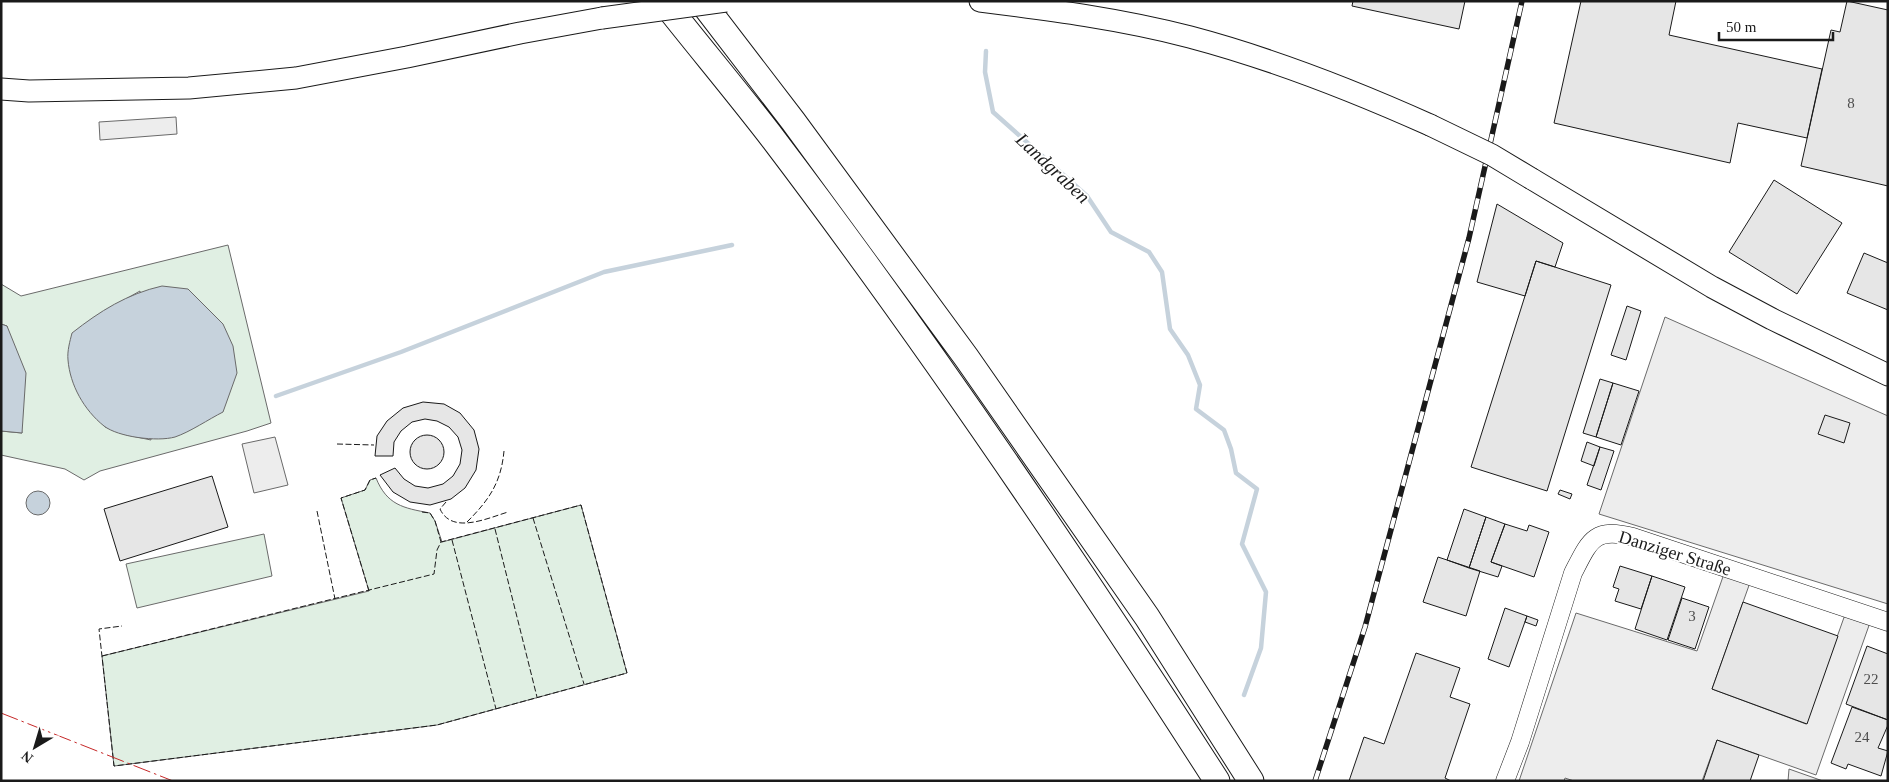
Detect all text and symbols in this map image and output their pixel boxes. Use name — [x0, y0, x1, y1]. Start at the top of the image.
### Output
scale bar — [1719, 10, 1833, 42]
text: 50 m — [1726, 19, 1757, 35]
house number: 8 — [1847, 95, 1855, 111]
water label: Landgraben — [1011, 128, 1094, 207]
street label: Danziger Straße — [1616, 526, 1734, 580]
house number: 3 — [1688, 608, 1696, 624]
house number: 22 — [1864, 671, 1879, 687]
north arrow — [10, 722, 60, 772]
house number: 24 — [1855, 729, 1870, 745]
text: N — [19, 748, 36, 766]

